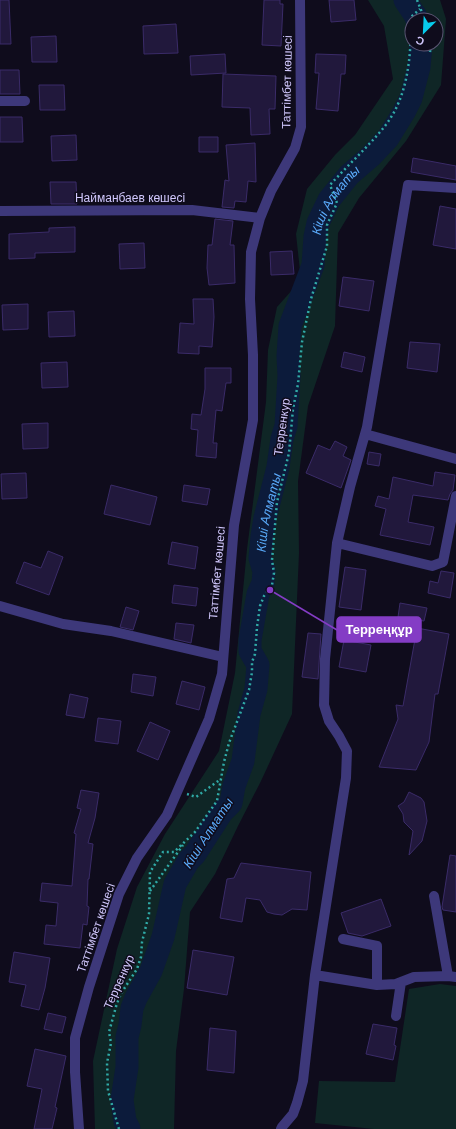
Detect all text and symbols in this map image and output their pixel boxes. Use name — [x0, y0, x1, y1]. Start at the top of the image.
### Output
north arrow — [404, 12, 444, 52]
text: С — [414, 34, 426, 48]
street label: Таттімбет көшесі — [279, 35, 295, 129]
water label: Кіші Алматы — [308, 162, 363, 236]
street label: Найманбаев көшесі — [75, 191, 185, 205]
street label: Терренкур — [271, 397, 293, 457]
water label: Кіші Алматы — [253, 471, 284, 553]
street label: Таттімбет көшесі — [206, 526, 228, 620]
callout: Терреңқұр — [337, 617, 421, 642]
text: Терреңқұр — [345, 622, 413, 637]
water label: Кіші Алматы — [180, 795, 236, 871]
street label: Таттімбет көшесі — [74, 881, 118, 975]
street label: Терренкур — [101, 952, 137, 1011]

